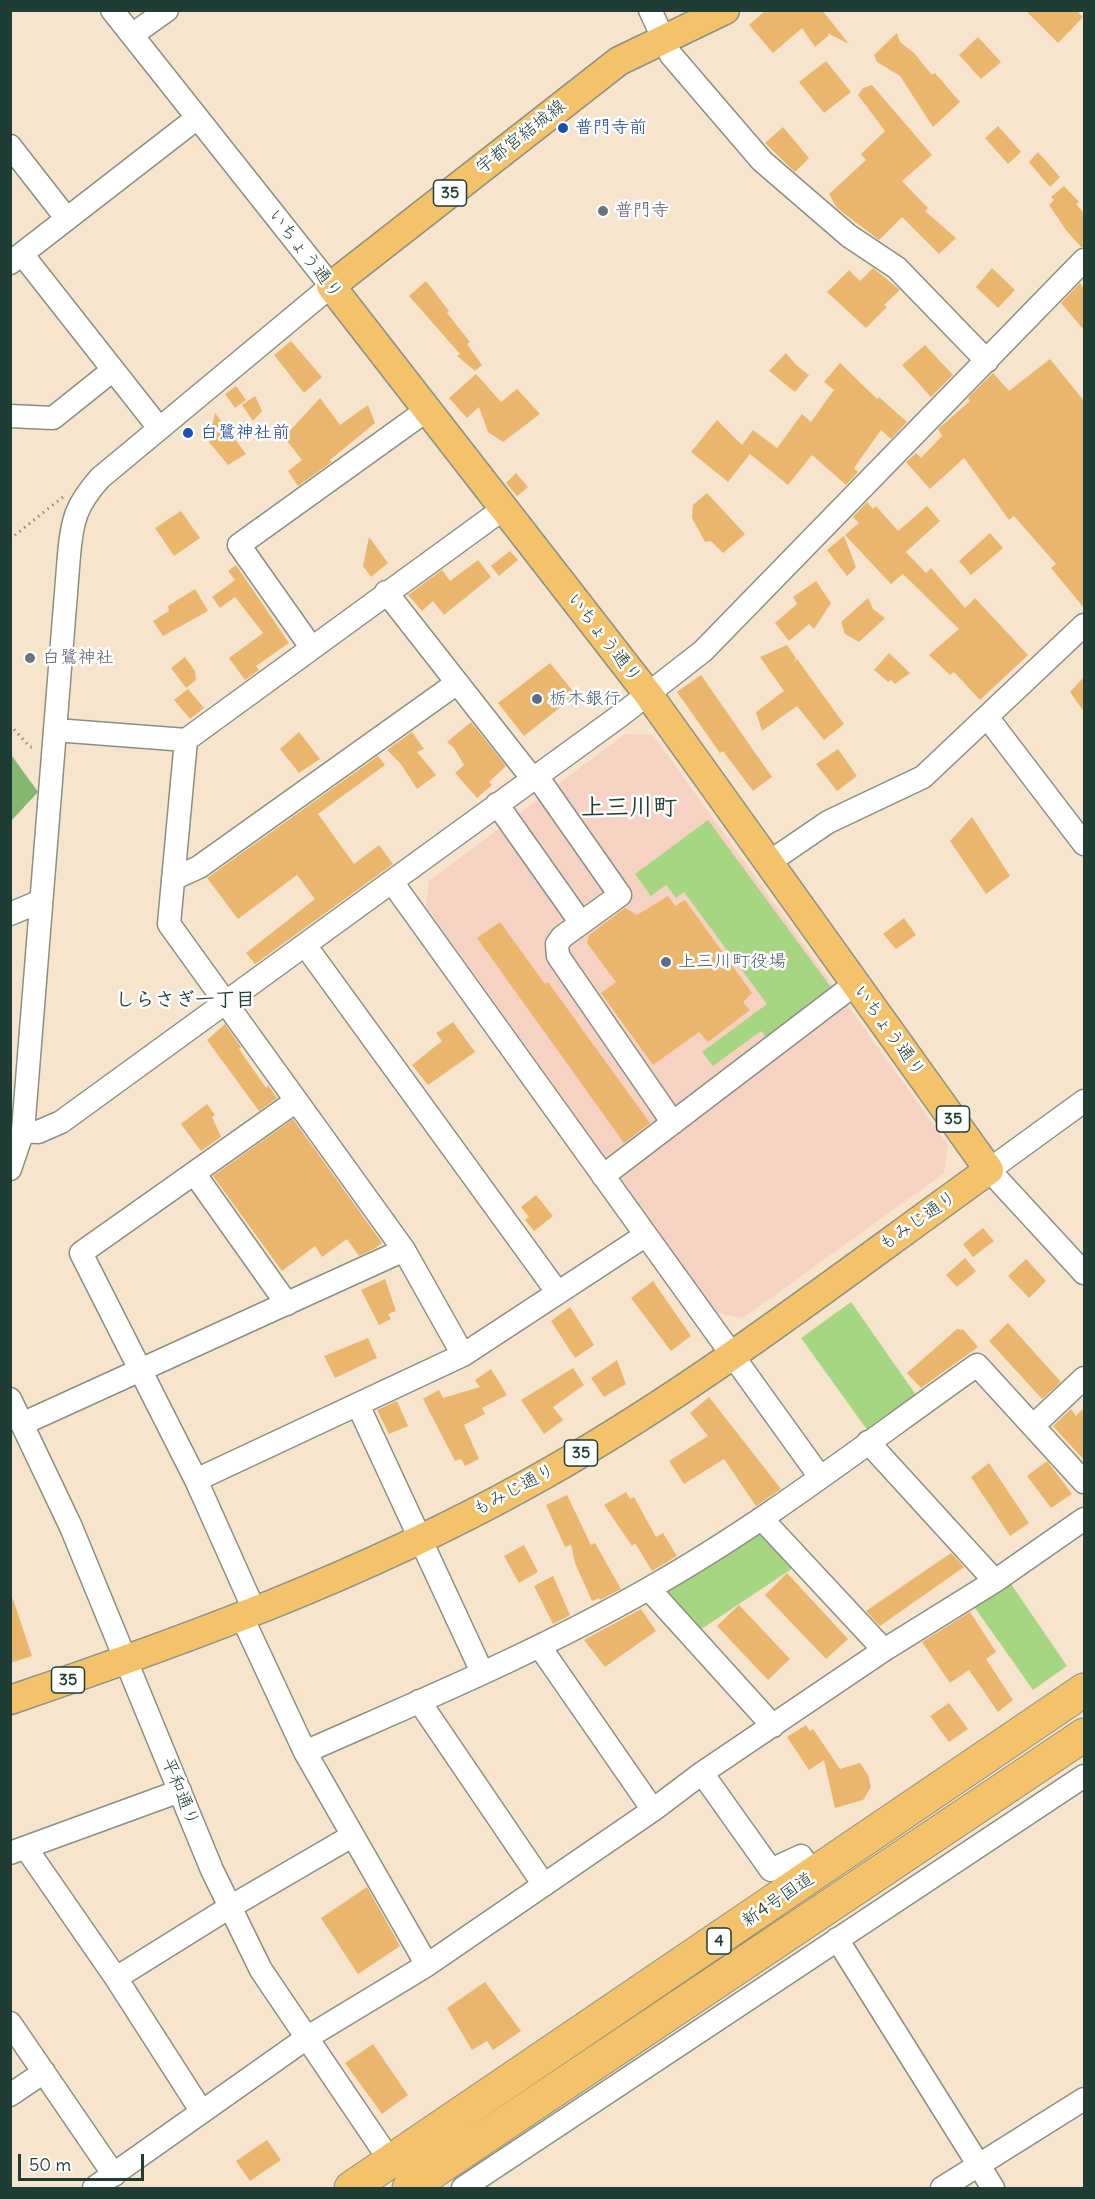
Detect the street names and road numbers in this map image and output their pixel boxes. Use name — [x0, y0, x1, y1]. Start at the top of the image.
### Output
street label: 宇都宮結城線 — [472, 95, 570, 179]
road number: 35 — [434, 180, 466, 206]
street label: いちょう通り — [263, 205, 347, 303]
street label: いちょう通り — [562, 589, 646, 687]
street label: いちょう通り — [849, 981, 929, 1081]
road number: 35 — [936, 1106, 970, 1132]
street label: もみじ通り — [875, 1186, 961, 1256]
road number: 35 — [564, 1440, 598, 1466]
street label: もみじ通り — [469, 1459, 559, 1521]
road number: 35 — [52, 1667, 84, 1693]
street label: 平和通り — [157, 1755, 203, 1829]
street label: 新4号国道 — [738, 1868, 818, 1932]
road number: 4 — [707, 1928, 731, 1954]

